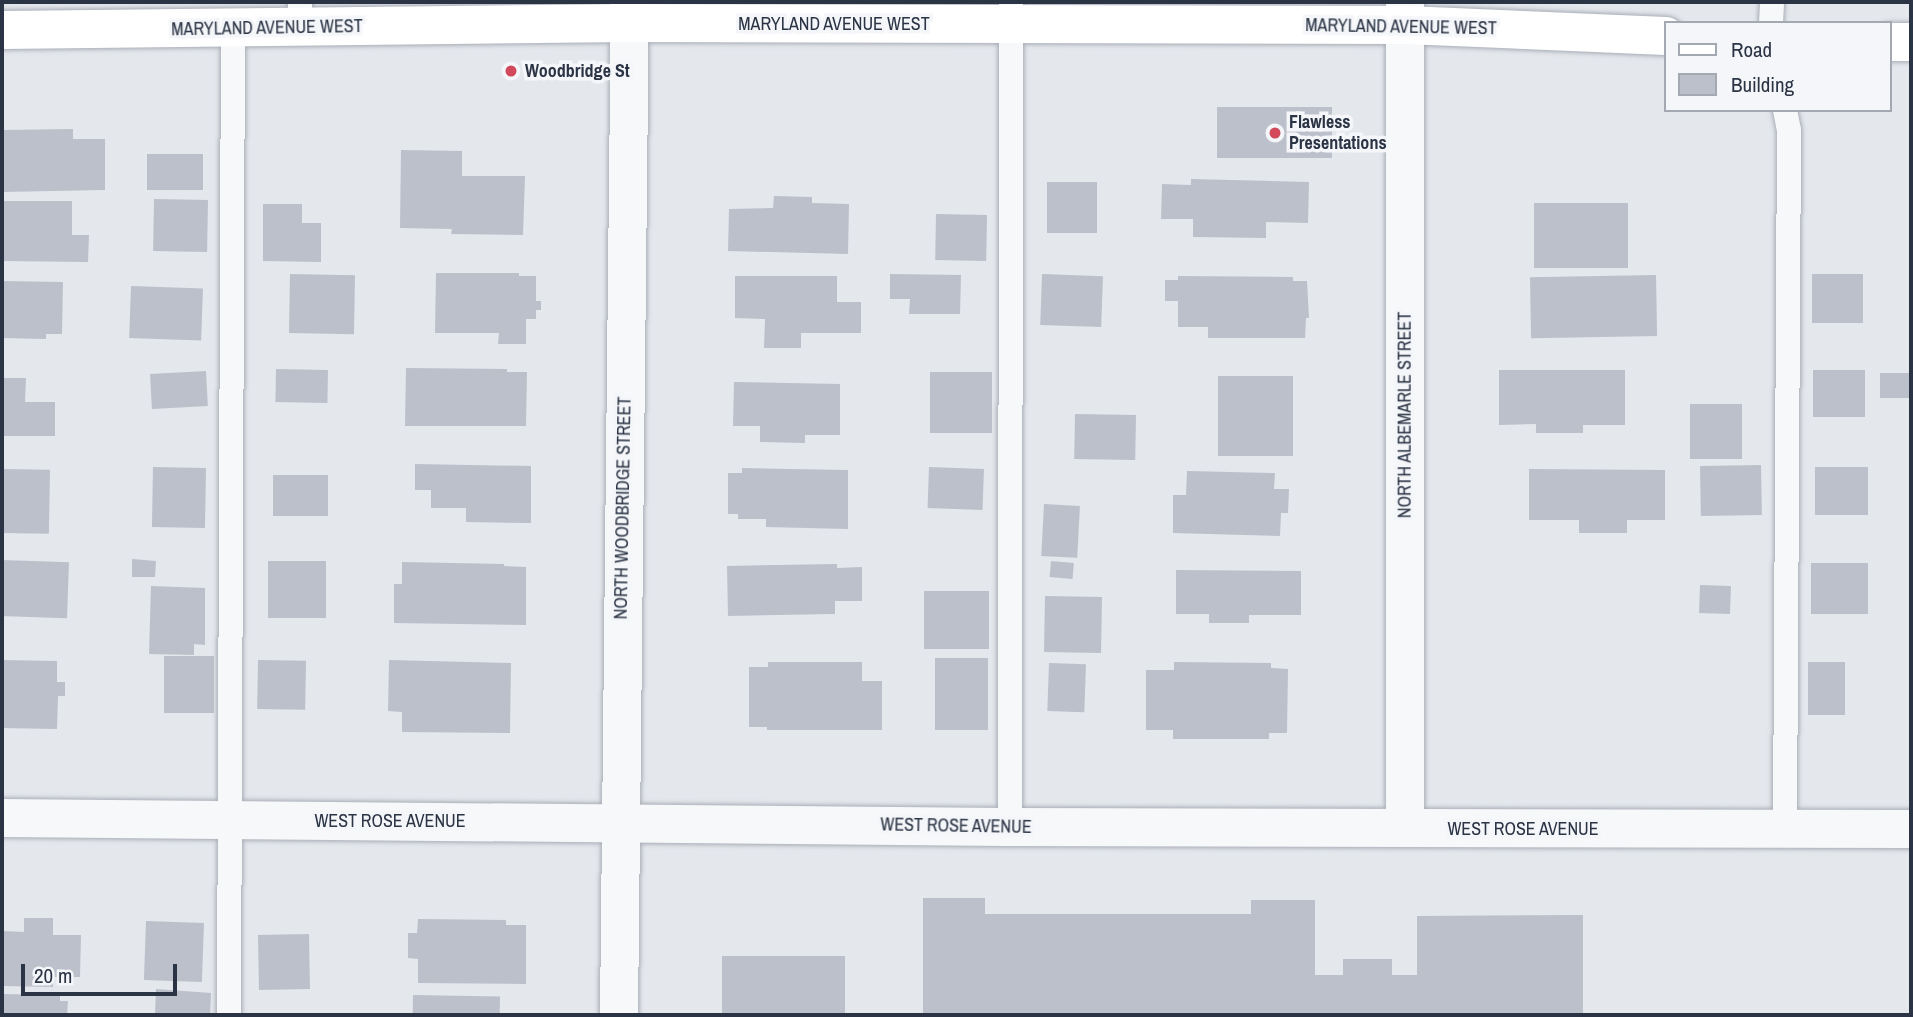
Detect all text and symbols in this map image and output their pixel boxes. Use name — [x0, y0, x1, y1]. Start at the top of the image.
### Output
street label: MARYLAND AVENUE WEST — [738, 13, 930, 35]
street label: MARYLAND AVENUE WEST — [1305, 15, 1497, 39]
street label: MARYLAND AVENUE WEST — [171, 16, 363, 40]
legend — [1664, 21, 1892, 112]
text: Road — [1731, 35, 1772, 64]
place label: Woodbridge St — [525, 60, 630, 82]
marker: Woodbridge St — [503, 63, 519, 79]
text: Building — [1731, 70, 1794, 99]
place label: Flawless Presentations — [1289, 112, 1387, 154]
marker: Flawless Presentations — [1267, 125, 1283, 141]
street label: NORTH ALBEMARLE STREET — [1394, 311, 1416, 519]
street label: NORTH WOODBRIDGE STREET — [610, 396, 636, 620]
street label: WEST ROSE AVENUE — [314, 810, 466, 832]
street label: WEST ROSE AVENUE — [880, 814, 1032, 838]
street label: WEST ROSE AVENUE — [1447, 818, 1599, 840]
scale bar — [24, 950, 180, 994]
text: 20 m — [34, 961, 72, 990]

